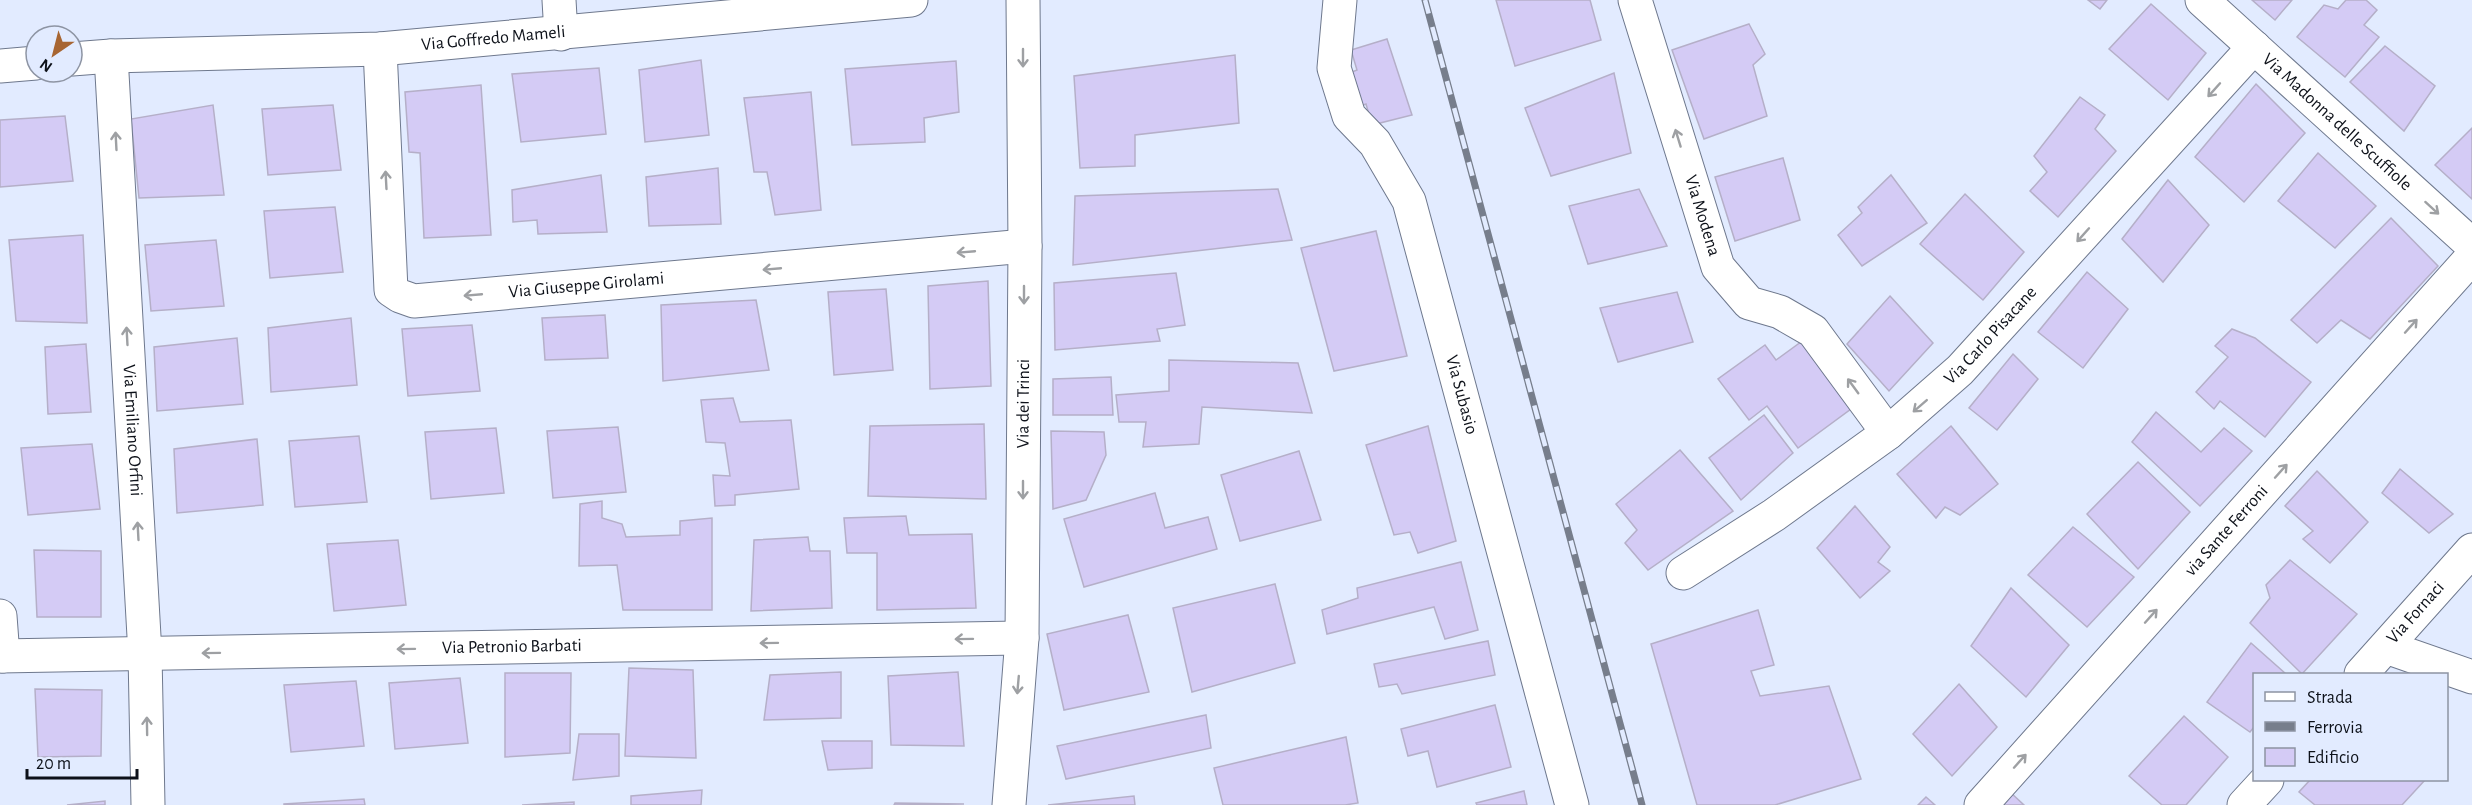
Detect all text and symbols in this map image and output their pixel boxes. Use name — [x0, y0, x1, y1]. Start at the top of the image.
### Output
street label: Via Goffredo Mameli — [420, 23, 566, 54]
north arrow — [24, 24, 84, 84]
one-way arrow — [1017, 48, 1029, 68]
street label: Via Madonna delle Scuffiole — [2259, 50, 2415, 194]
text: N — [37, 56, 55, 75]
one-way arrow — [2207, 82, 2221, 97]
one-way arrow — [1672, 129, 1683, 148]
one-way arrow — [110, 132, 121, 152]
one-way arrow — [380, 171, 391, 191]
street label: Via Modena — [1681, 173, 1723, 258]
one-way arrow — [2424, 201, 2439, 215]
one-way arrow — [2076, 227, 2090, 242]
one-way arrow — [957, 247, 977, 258]
one-way arrow — [763, 264, 783, 275]
street label: Via Giuseppe Girolami — [508, 270, 665, 301]
street label: Via Carlo Pisacane — [1941, 283, 2040, 388]
one-way arrow — [1018, 285, 1030, 305]
one-way arrow — [464, 290, 484, 301]
one-way arrow — [2404, 319, 2418, 334]
one-way arrow — [121, 327, 132, 347]
street label: Via Subasio — [1442, 353, 1481, 436]
street label: Via dei Trinci — [1014, 359, 1033, 448]
street label: Via Emiliano Orfini — [120, 364, 145, 497]
one-way arrow — [1847, 378, 1860, 394]
one-way arrow — [1912, 399, 1928, 412]
one-way arrow — [2274, 464, 2288, 479]
one-way arrow — [1017, 480, 1029, 500]
street label: via Sante Ferroni — [2181, 482, 2272, 580]
one-way arrow — [133, 521, 144, 541]
street label: Via Fornaci — [2384, 578, 2448, 647]
one-way arrow — [2144, 609, 2158, 624]
one-way arrow — [954, 633, 974, 645]
street label: Via Petronio Barbati — [442, 637, 582, 657]
one-way arrow — [759, 637, 779, 648]
one-way arrow — [396, 643, 416, 655]
one-way arrow — [201, 647, 221, 658]
legend — [2253, 673, 2448, 781]
one-way arrow — [1013, 675, 1024, 695]
text: Strada — [2307, 689, 2353, 707]
one-way arrow — [141, 716, 152, 736]
text: Ferrovia — [2307, 719, 2363, 737]
scale bar — [27, 742, 136, 780]
text: Edificio — [2307, 749, 2359, 767]
one-way arrow — [2013, 754, 2027, 769]
text: 20 m — [36, 755, 71, 773]

